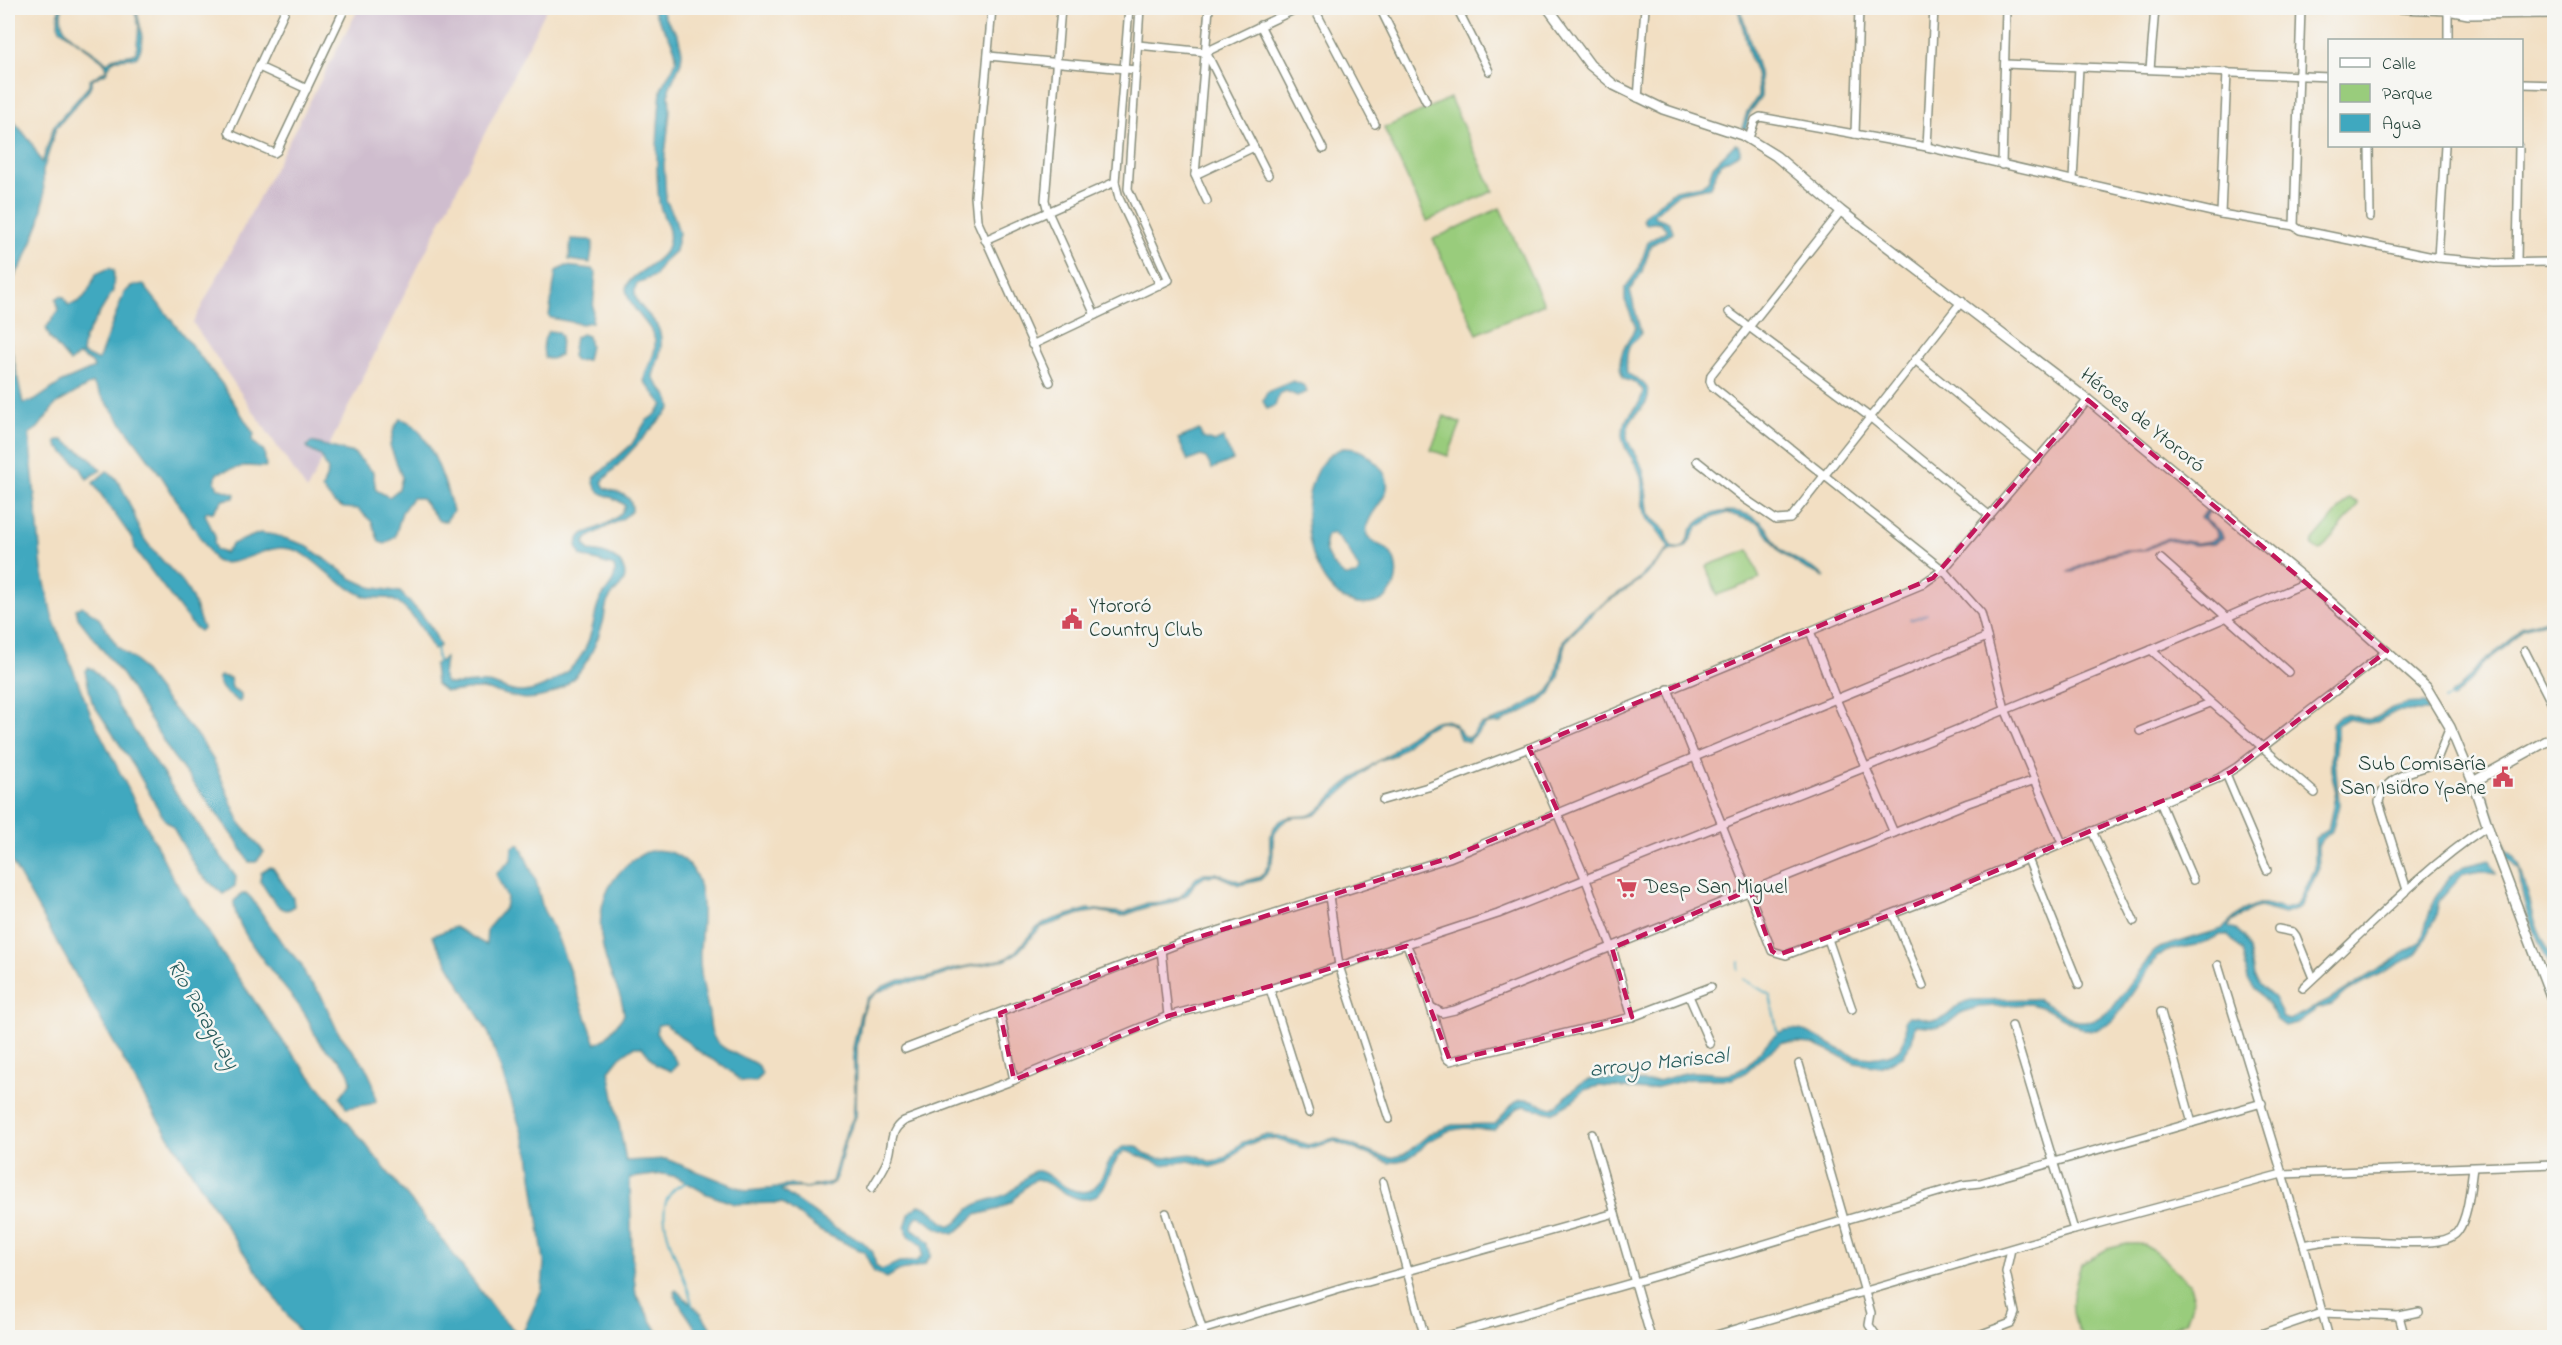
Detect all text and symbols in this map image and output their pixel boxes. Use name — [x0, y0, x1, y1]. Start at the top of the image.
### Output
legend — [2328, 39, 2523, 147]
text: Calle — [2382, 52, 2417, 78]
text: Parque — [2382, 82, 2433, 108]
text: Agua — [2382, 112, 2421, 139]
street label: Héroes de Ytororó — [2073, 361, 2211, 481]
place label: Ytororó Country Club — [1089, 592, 1202, 648]
public building icon: Ytororó Country Club — [1060, 607, 1084, 631]
place label: Sub Comisaría San Isidro Ypane — [2340, 750, 2487, 804]
public building icon: Sub Comisaría San Isidro Ypane — [2491, 765, 2515, 789]
place label: Desp San Miguel — [1643, 873, 1787, 905]
supermarket icon: Desp San Miguel — [1615, 876, 1639, 900]
water label: Río Paraguay — [158, 954, 247, 1076]
water label: arroyo Mariscal — [1588, 1041, 1732, 1087]

